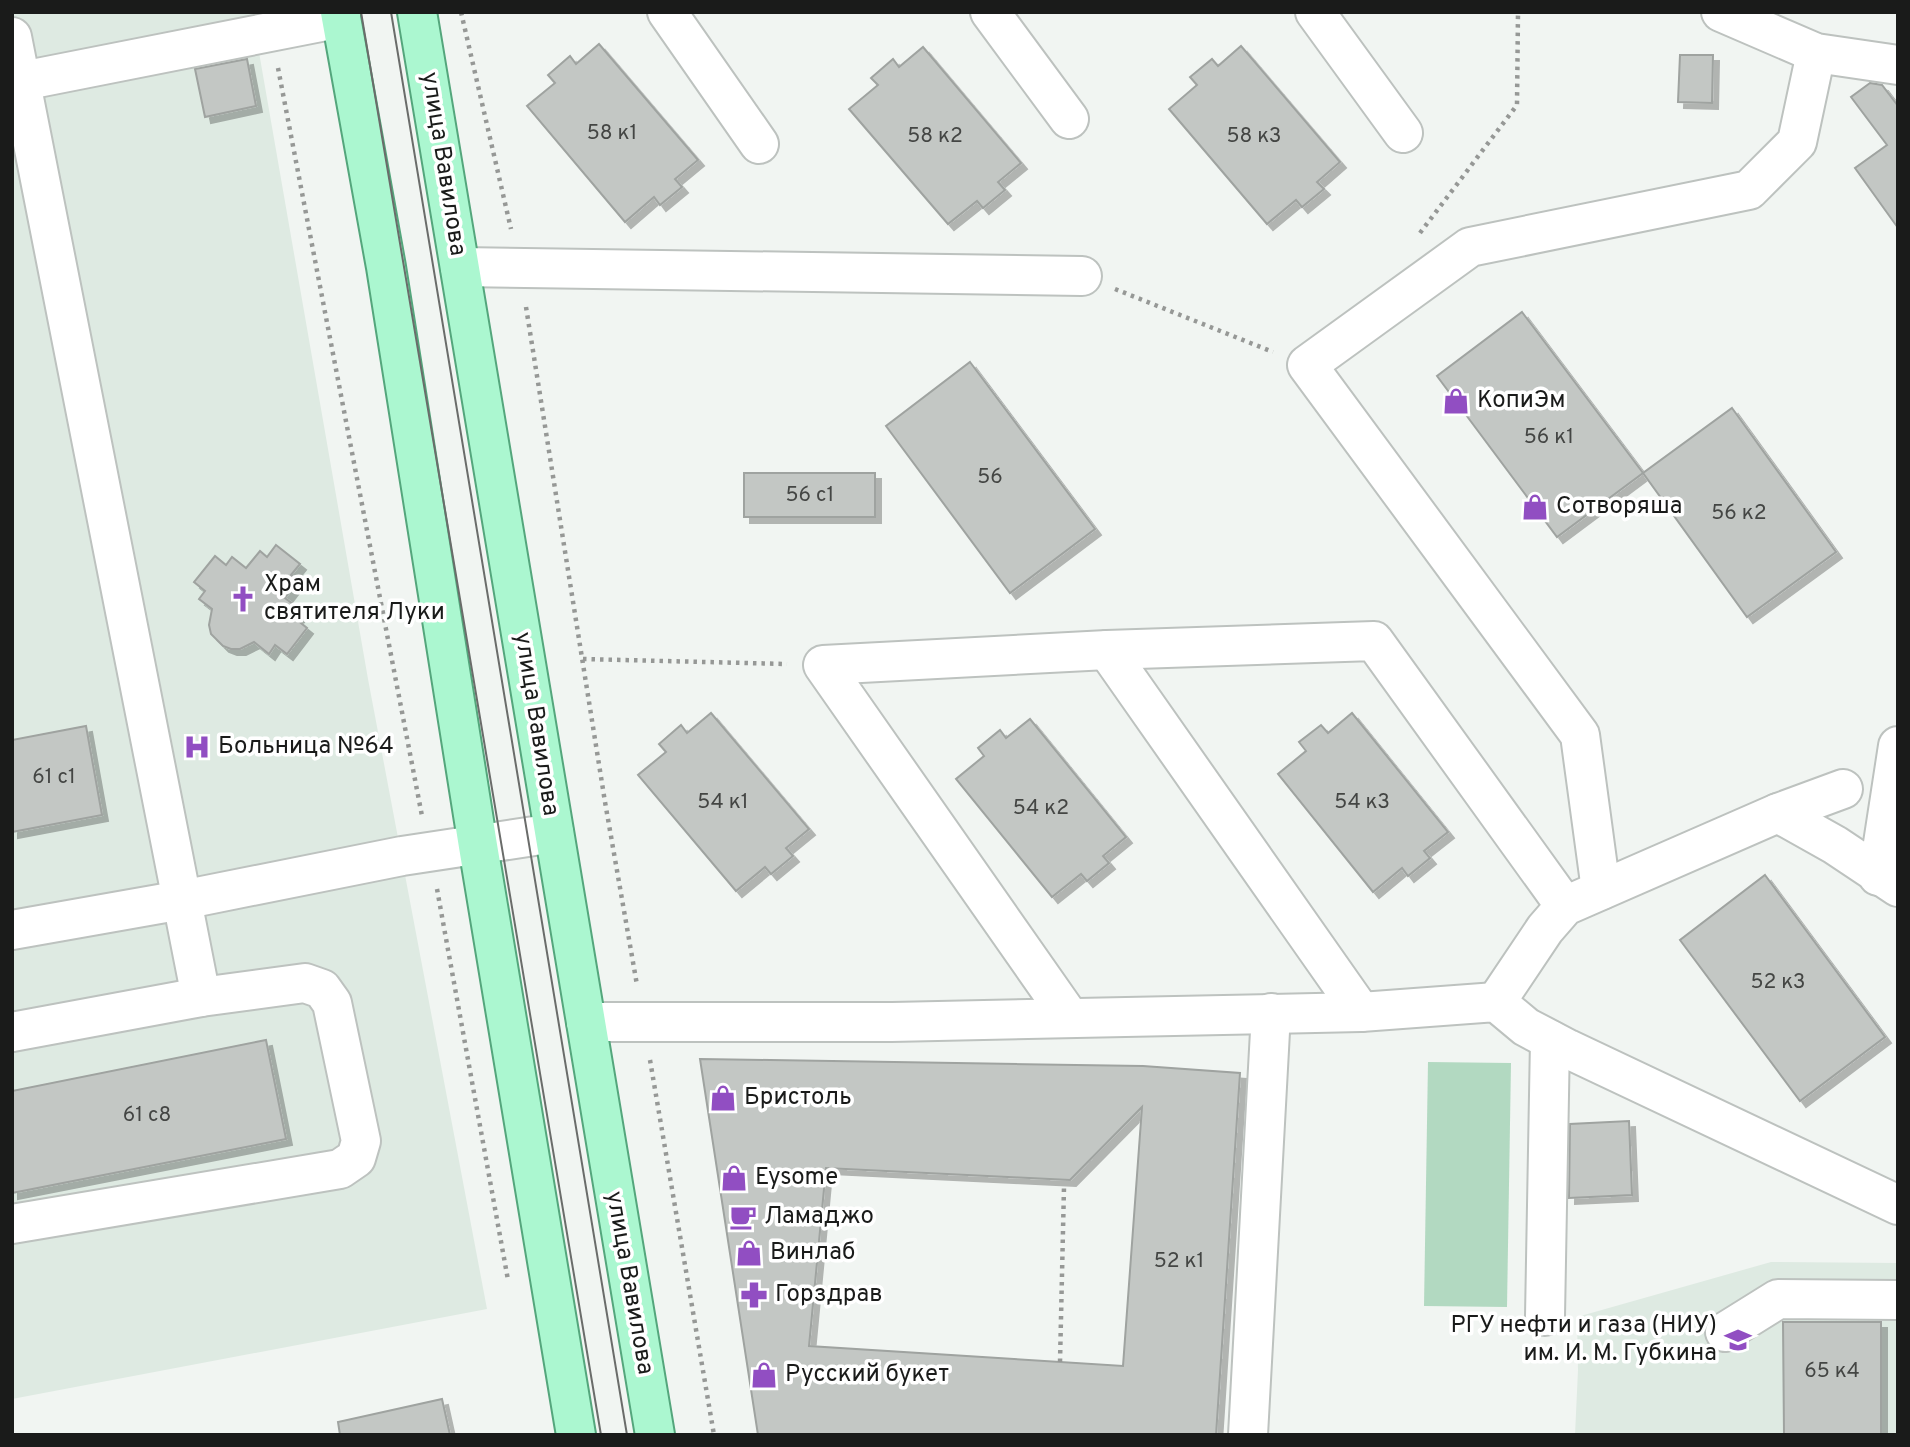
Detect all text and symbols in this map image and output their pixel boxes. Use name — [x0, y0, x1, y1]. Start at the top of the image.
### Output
street label: улица Вавилова — [414, 70, 472, 258]
house number: 58 к1 — [587, 120, 637, 147]
house number: 58 к2 — [907, 123, 963, 150]
house number: 58 к3 — [1226, 123, 1282, 150]
shop icon: КопиЭм — [1441, 386, 1471, 416]
place label: КопиЭм — [1477, 386, 1566, 416]
house number: 56 к1 — [1524, 424, 1574, 451]
house number: 56 — [977, 464, 1003, 491]
house number: 56 с1 — [786, 482, 834, 509]
shop icon: Сотворяша — [1520, 492, 1550, 522]
place label: Сотворяша — [1556, 492, 1682, 522]
house number: 56 к2 — [1711, 500, 1767, 527]
place label: Храм святителя Луки — [264, 570, 445, 628]
church icon: Храм святителя Луки — [228, 584, 258, 614]
street label: улица Вавилова — [507, 630, 565, 818]
hospital icon: Больница №64 — [182, 732, 212, 762]
place label: Больница №64 — [218, 732, 394, 762]
house number: 61 с1 — [32, 764, 76, 791]
house number: 54 к1 — [697, 789, 749, 816]
house number: 54 к3 — [1334, 789, 1390, 816]
house number: 54 к2 — [1013, 795, 1069, 822]
house number: 52 к3 — [1751, 969, 1805, 996]
shop icon: Бристоль — [708, 1083, 738, 1113]
place label: Бристоль — [744, 1083, 852, 1113]
house number: 61 с8 — [123, 1102, 171, 1129]
shop icon: Eysome — [719, 1163, 749, 1193]
place label: Eysome — [755, 1163, 838, 1193]
street label: улица Вавилова — [598, 1189, 660, 1377]
cafe icon: Ламаджо — [728, 1202, 758, 1232]
place label: Ламаджо — [764, 1202, 874, 1232]
shop icon: Винлаб — [734, 1238, 764, 1268]
place label: Винлаб — [770, 1238, 855, 1268]
house number: 52 к1 — [1154, 1248, 1204, 1275]
pharmacy icon: Горздрав — [739, 1280, 769, 1310]
place label: Горздрав — [775, 1280, 883, 1310]
place label: РГУ нефти и газа (НИУ) им. И. М. Губкина — [1450, 1311, 1717, 1369]
school or university icon: РГУ нефти и газа (НИУ) им. И. М. Губкина — [1723, 1325, 1753, 1355]
house number: 65 к4 — [1804, 1358, 1860, 1385]
shop icon: Русский букет — [749, 1360, 779, 1390]
place label: Русский букет — [785, 1360, 949, 1390]

